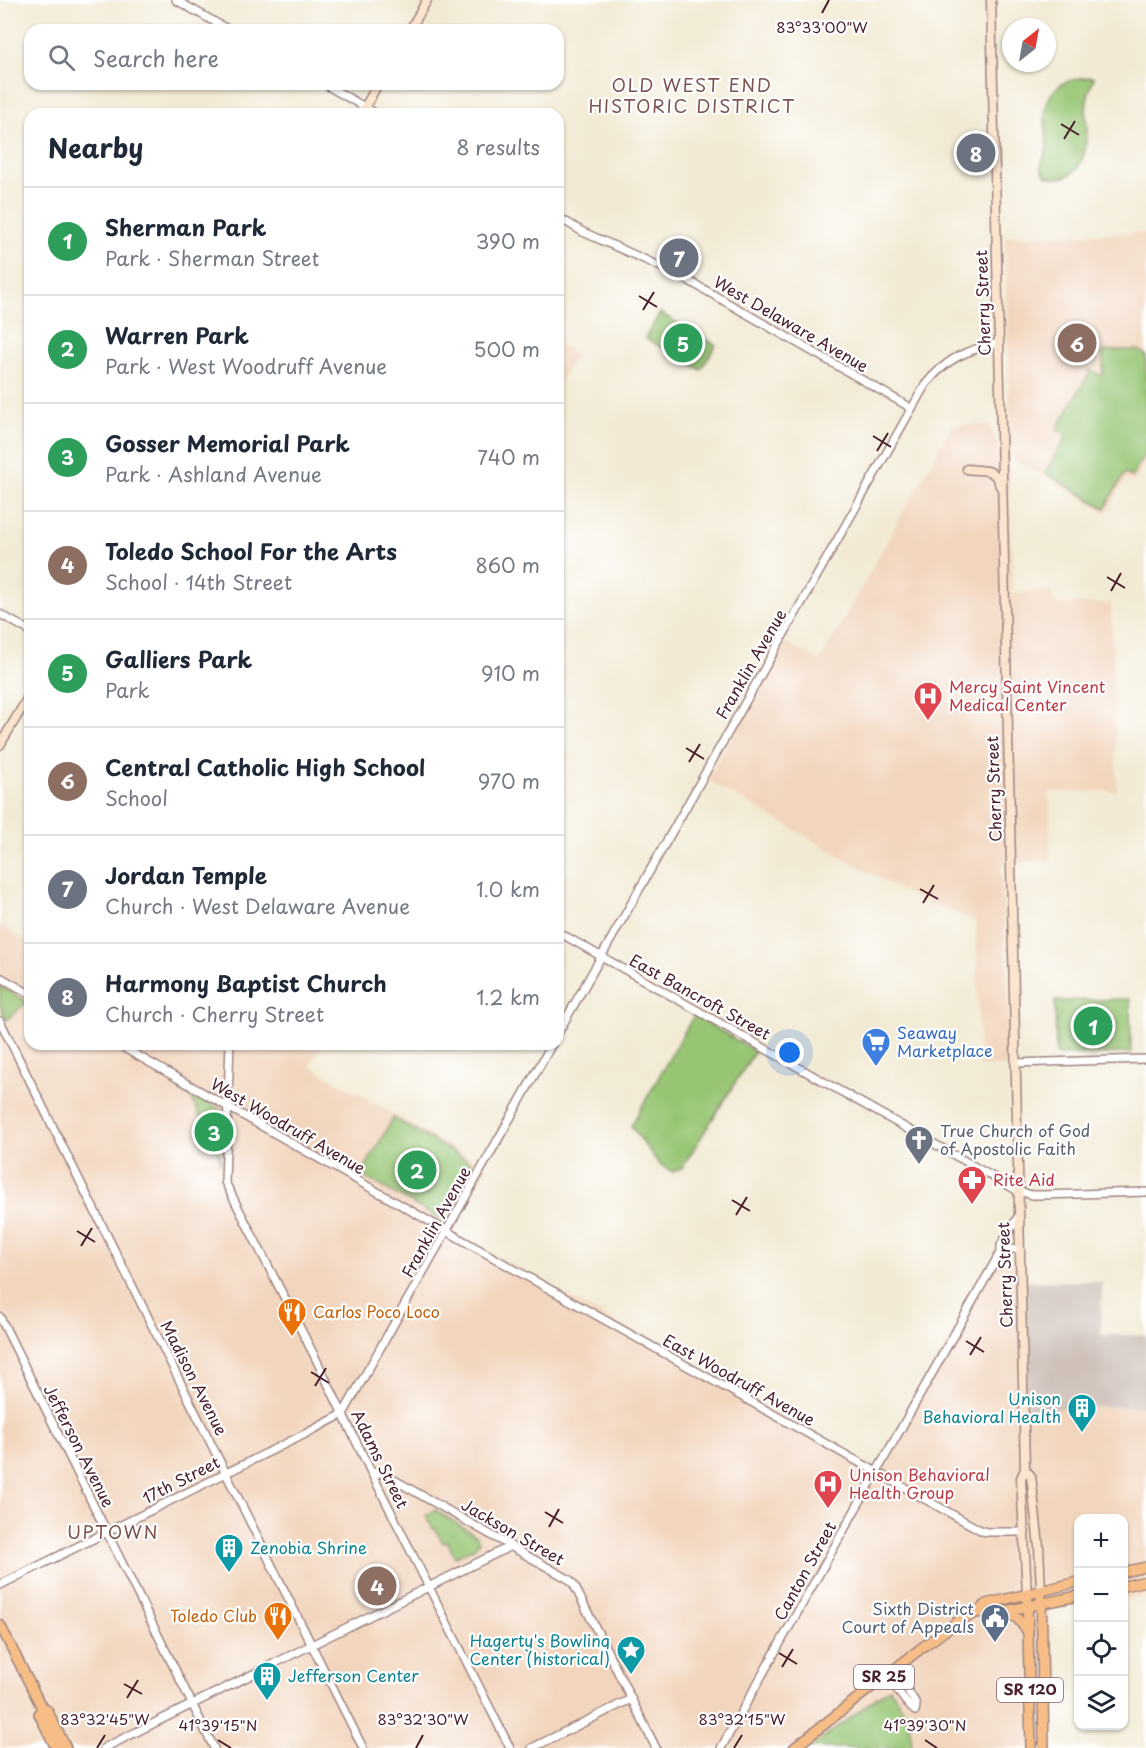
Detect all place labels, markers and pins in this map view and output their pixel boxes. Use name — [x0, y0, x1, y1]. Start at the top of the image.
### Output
pin: 8 — [956, 130, 996, 176]
pin: 7 — [660, 236, 698, 280]
pin: 5 — [664, 320, 702, 366]
pin: 6 — [1058, 320, 1096, 366]
place label: Mercy Saint Vincent Medical Center — [949, 674, 1106, 716]
hospital icon: Mercy Saint Vincent Medical Center — [912, 680, 944, 722]
pin: 1 — [1074, 1004, 1112, 1048]
place label: Seaway Marketplace — [897, 1020, 992, 1062]
supermarket icon: Seaway Marketplace — [860, 1026, 892, 1068]
pin: 3 — [194, 1110, 234, 1154]
place label: True Church of God of Apostolic Faith — [940, 1118, 1090, 1160]
church icon: True Church of God of Apostolic Faith — [903, 1124, 935, 1166]
pin: 2 — [398, 1148, 436, 1192]
pharmacy icon: Rite Aid — [956, 1164, 988, 1206]
place label: Rite Aid — [993, 1167, 1055, 1191]
restaurant icon: Carlos Poco Loco — [276, 1296, 308, 1338]
place label: Carlos Poco Loco — [313, 1299, 440, 1323]
place label: Unison Behavioral Health — [922, 1386, 1061, 1428]
building icon: Unison Behavioral Health — [1066, 1392, 1098, 1434]
place label: Unison Behavioral Health Group — [849, 1462, 990, 1504]
hospital icon: Unison Behavioral Health Group — [812, 1468, 844, 1510]
building icon: Zenobia Shrine — [213, 1532, 245, 1574]
place label: Zenobia Shrine — [250, 1535, 367, 1559]
pin: 4 — [358, 1564, 397, 1608]
place label: Sixth District Court of Appeals — [842, 1596, 974, 1638]
restaurant icon: Toledo Club — [262, 1600, 294, 1642]
public building icon: Sixth District Court of Appeals — [979, 1602, 1011, 1644]
place label: Toledo Club — [170, 1603, 257, 1627]
place label: Hagerty's Bowling Center (historical) — [469, 1628, 610, 1670]
place icon: Hagerty's Bowling Center (historical) — [615, 1634, 647, 1676]
building icon: Jefferson Center — [251, 1660, 283, 1702]
place label: Jefferson Center — [288, 1663, 419, 1687]

